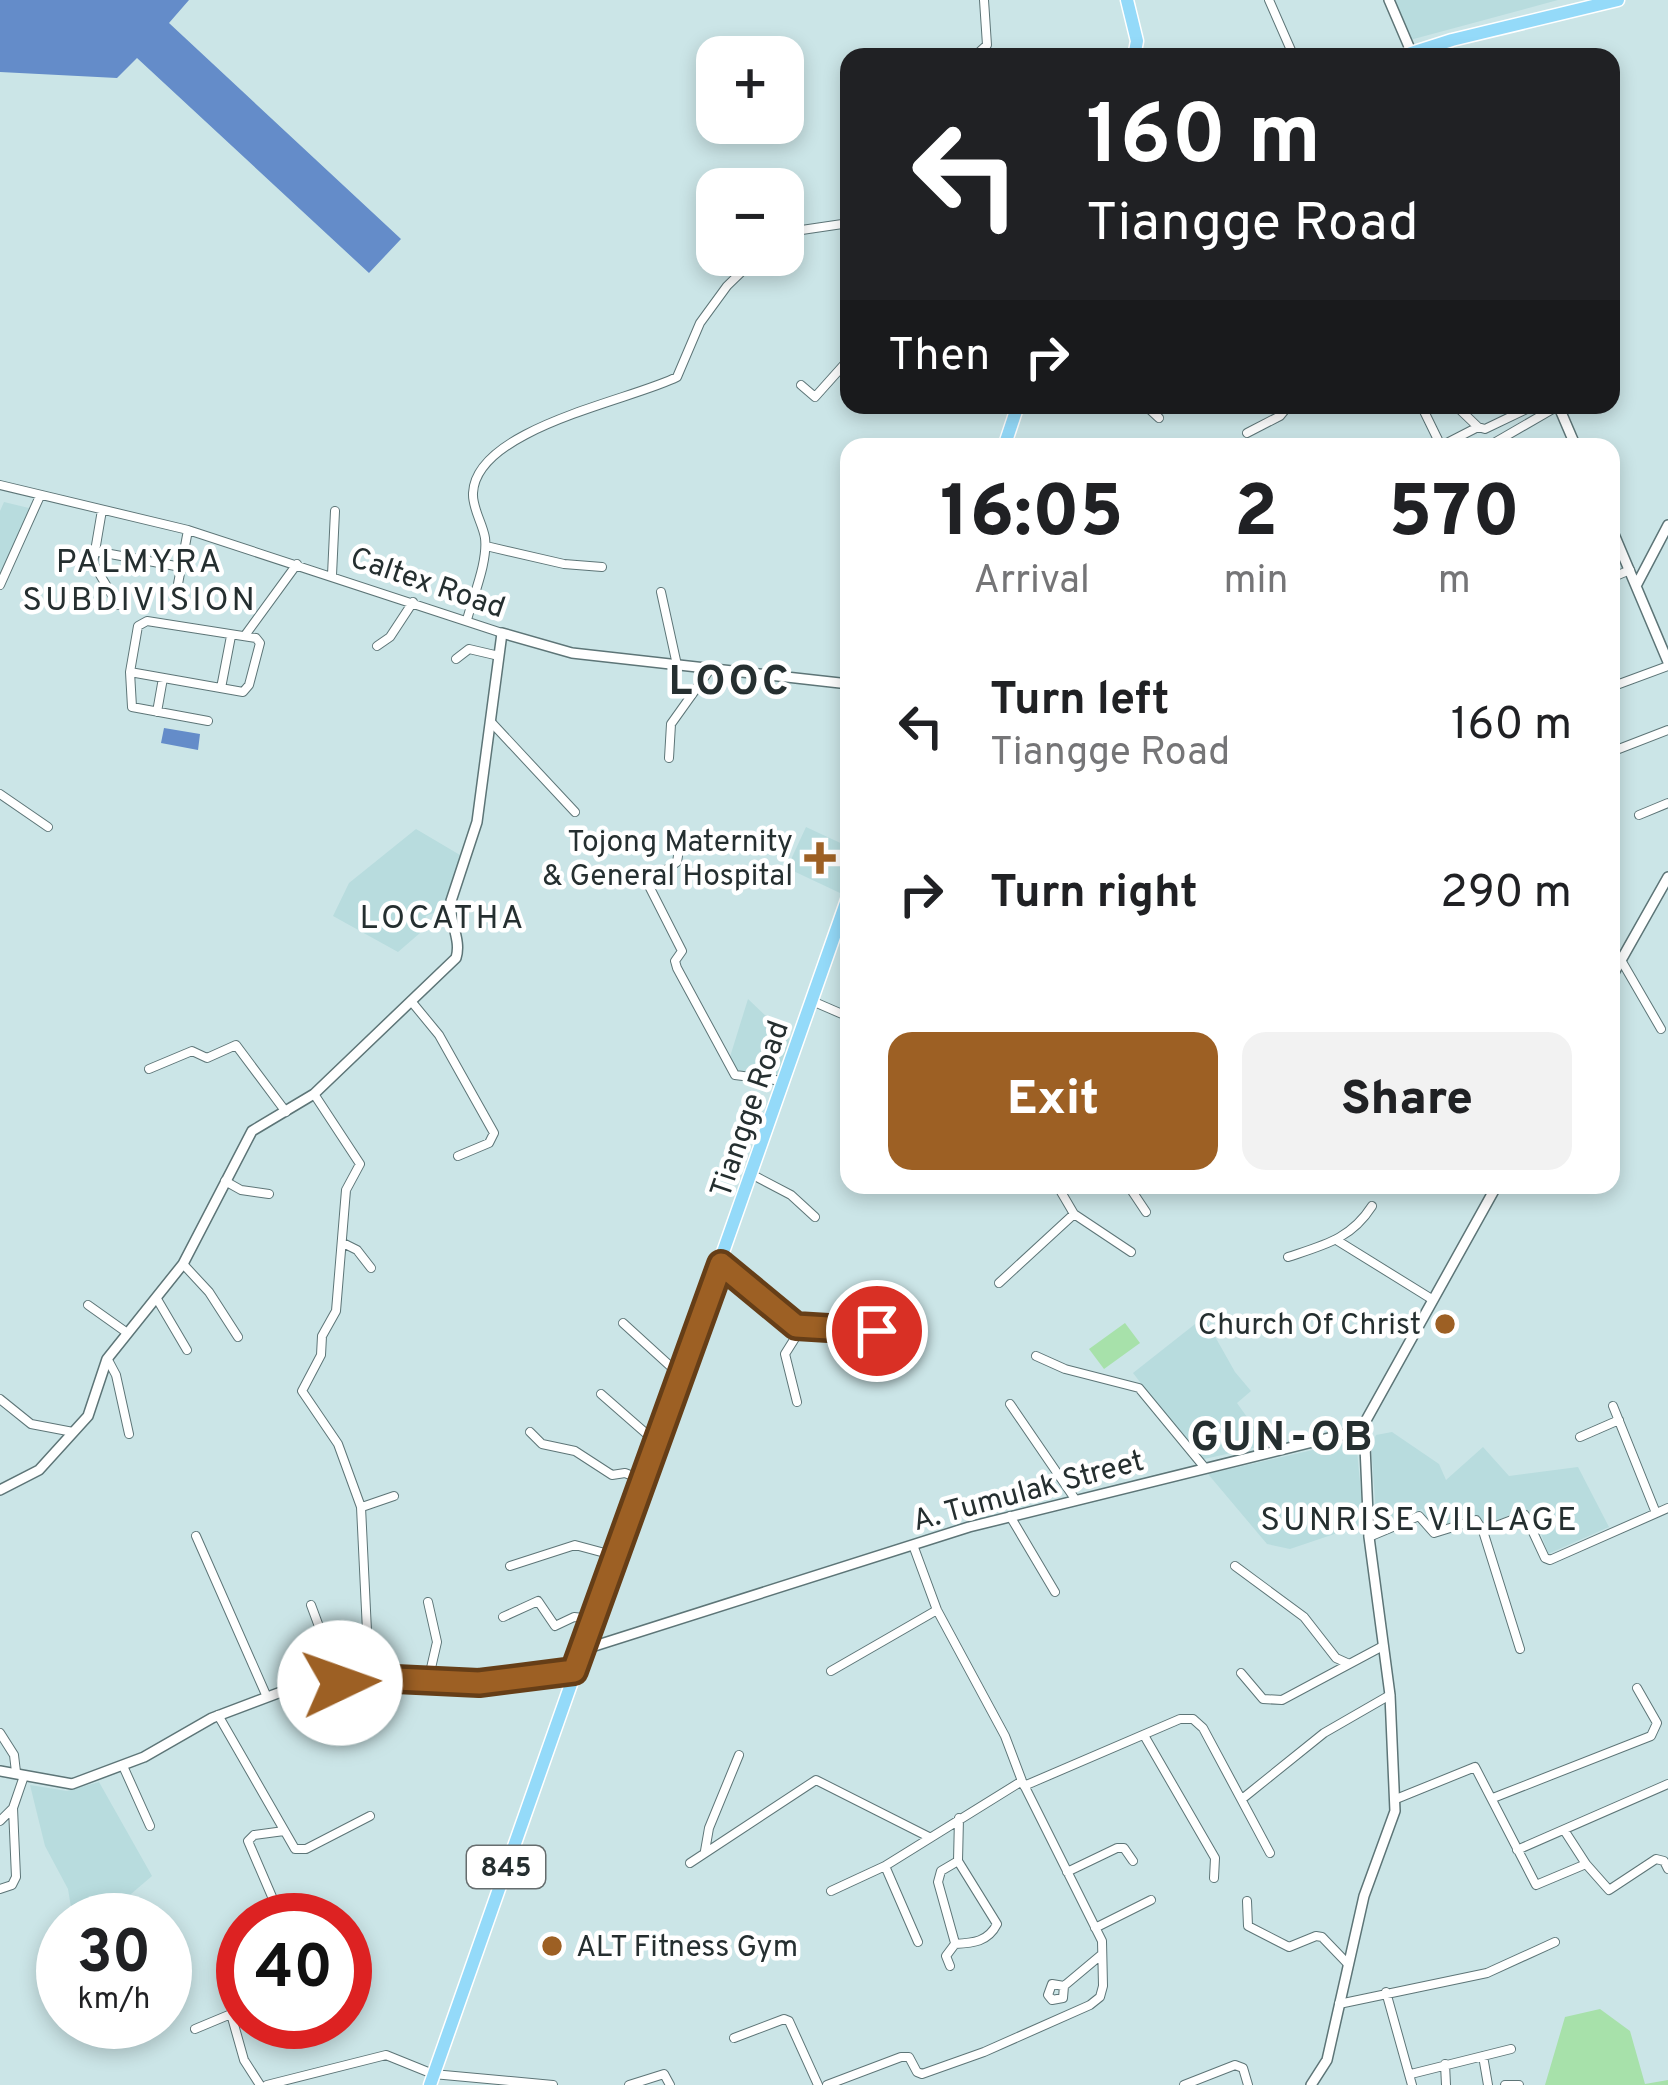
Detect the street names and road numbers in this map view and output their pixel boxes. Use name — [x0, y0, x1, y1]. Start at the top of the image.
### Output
street label: Caltex Road — [345, 541, 509, 628]
street label: Tiangge Road — [704, 1016, 799, 1203]
street label: A. Tumulak Street — [909, 1444, 1148, 1541]
road number: 845 — [467, 1846, 545, 1888]

